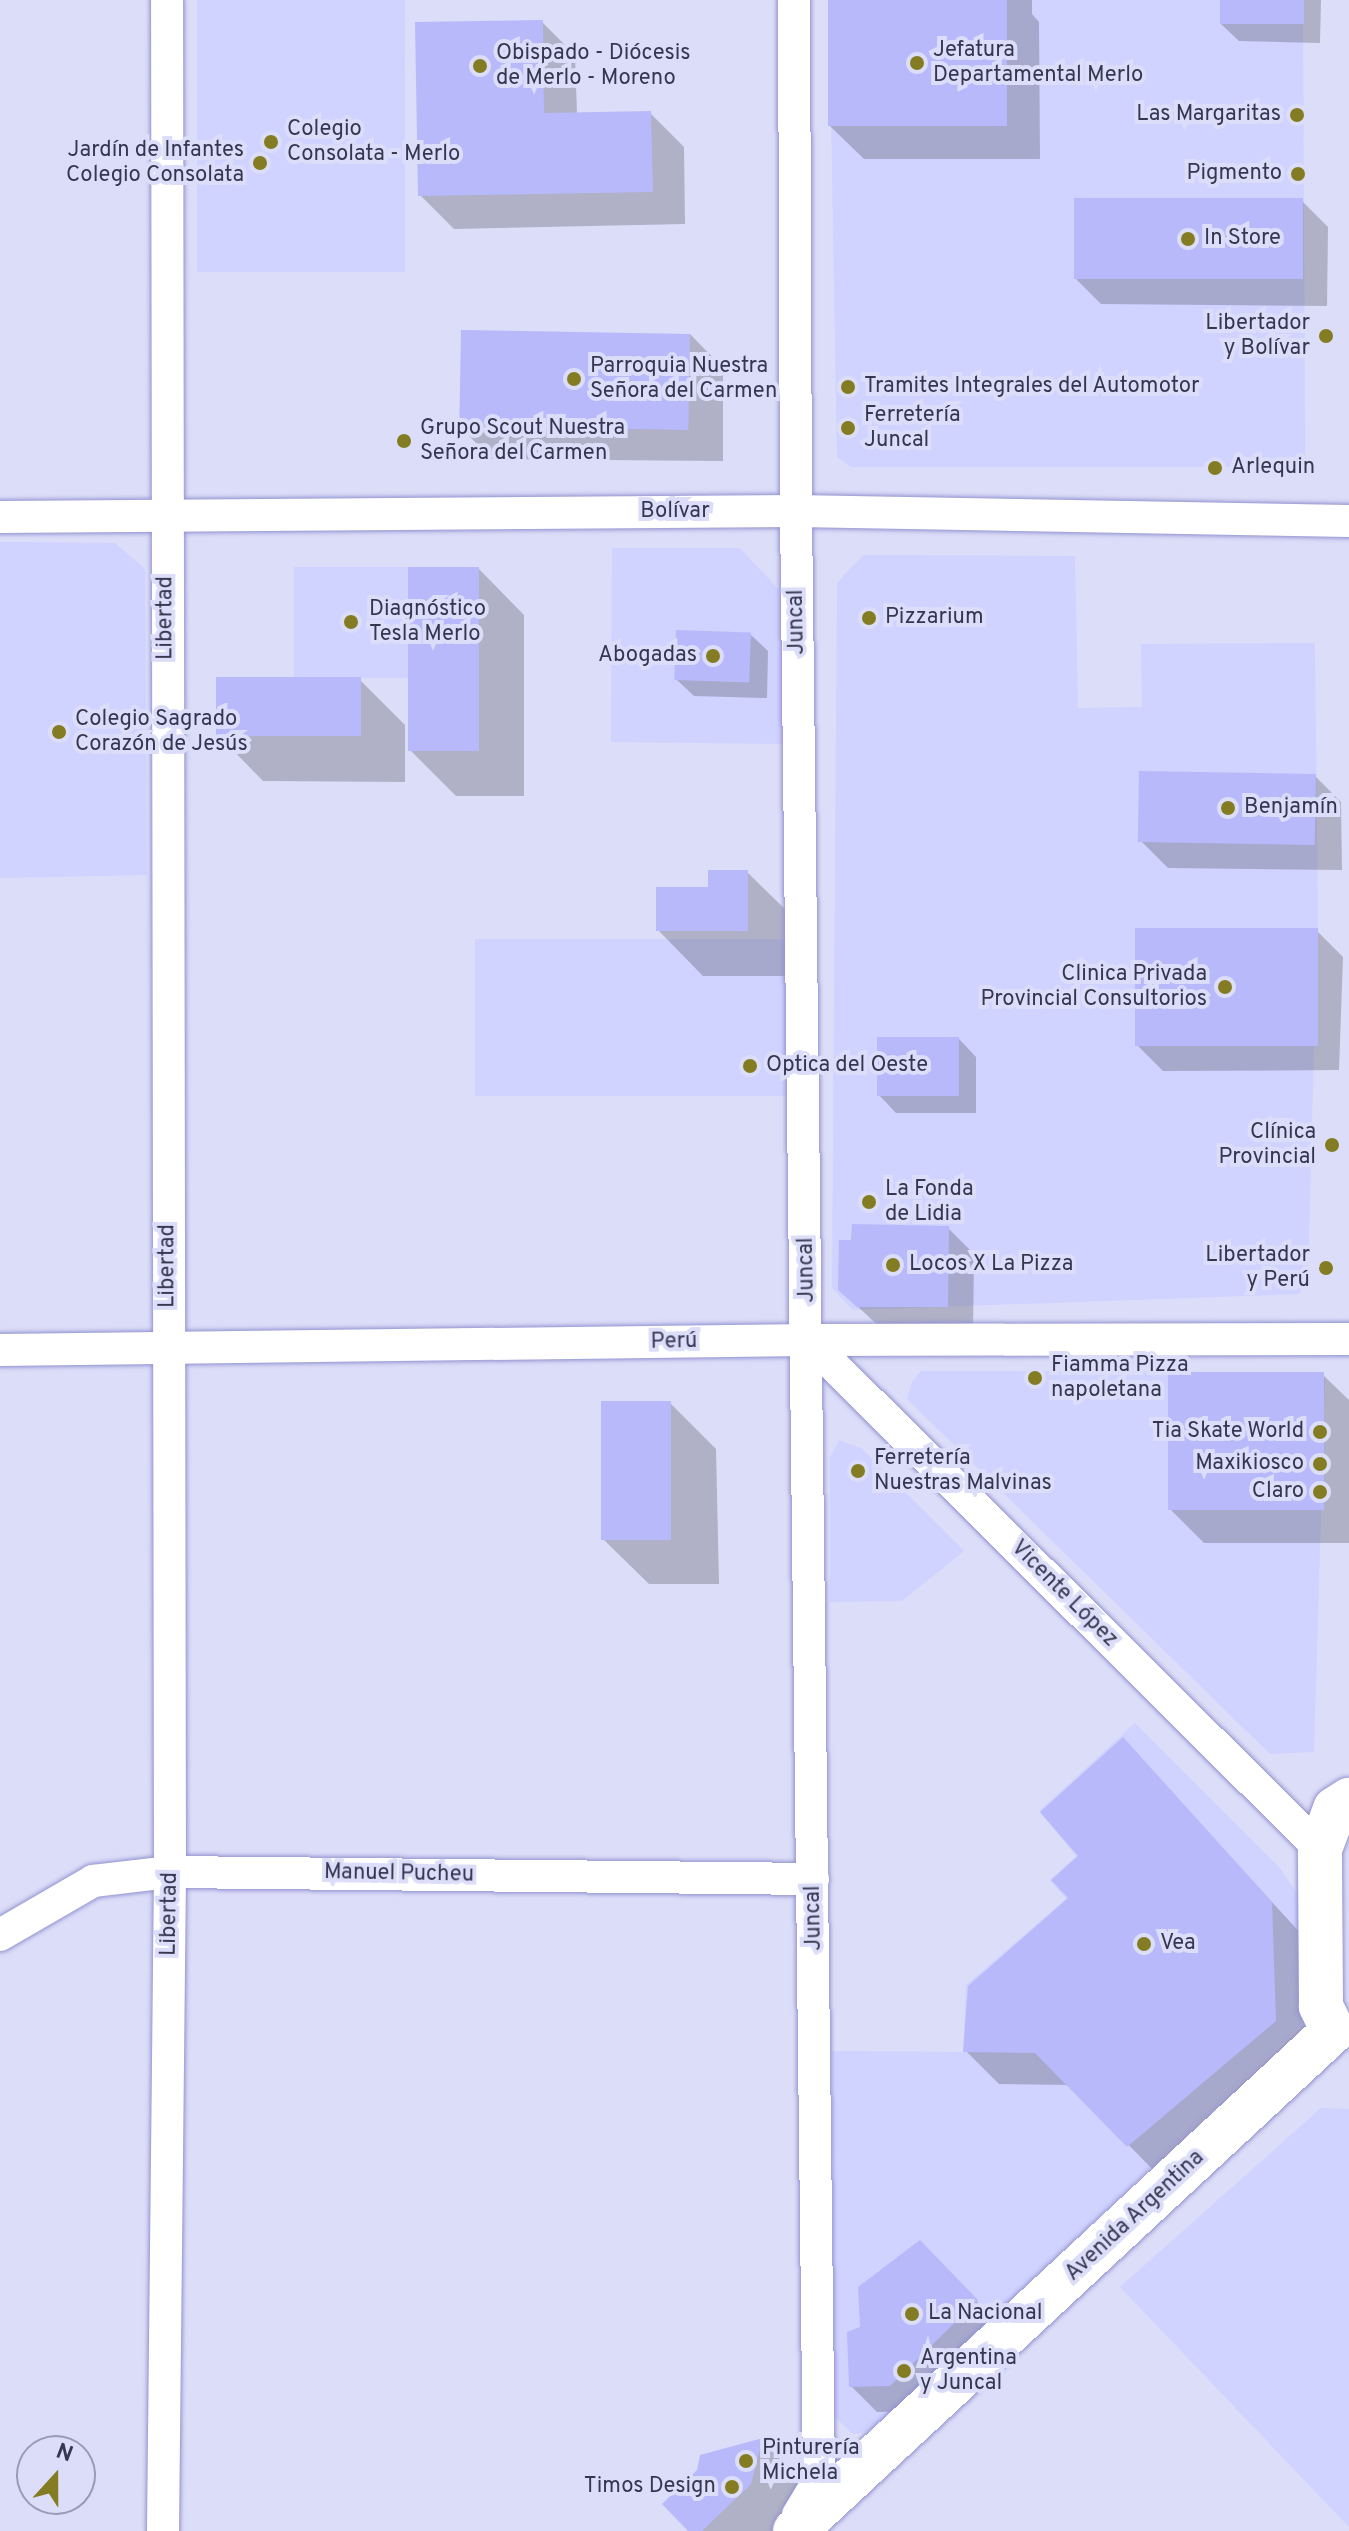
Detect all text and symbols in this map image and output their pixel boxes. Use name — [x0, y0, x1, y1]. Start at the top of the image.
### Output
place label: Jefatura Departamental Merlo — [933, 37, 1143, 88]
place label: Obispado - Diócesis de Merlo - Moreno — [496, 40, 691, 92]
marker: Jefatura Departamental Merlo — [908, 54, 926, 72]
marker: Obispado - Diócesis de Merlo - Moreno — [471, 57, 489, 75]
place label: Las Margaritas — [1136, 102, 1281, 128]
marker: Las Margaritas — [1288, 106, 1306, 124]
place label: Colegio Consolata - Merlo — [287, 116, 460, 168]
marker: Colegio Consolata - Merlo — [262, 133, 280, 151]
place label: Jardín de Infantes Colegio Consolata — [66, 137, 244, 188]
marker: Jardín de Infantes Colegio Consolata — [251, 154, 269, 172]
place label: Pigmento — [1187, 161, 1282, 187]
marker: Pigmento — [1289, 165, 1307, 183]
place label: In Store — [1204, 226, 1281, 252]
marker: In Store — [1179, 230, 1197, 248]
place label: Libertador y Bolívar — [1205, 310, 1310, 362]
marker: Libertador y Bolívar — [1317, 327, 1335, 345]
place label: Parroquia Nuestra Señora del Carmen — [590, 353, 777, 404]
marker: Parroquia Nuestra Señora del Carmen — [565, 370, 583, 388]
place label: Tramites Integrales del Automotor — [864, 374, 1200, 400]
marker: Tramites Integrales del Automotor — [839, 378, 857, 396]
place label: Ferretería Juncal — [864, 402, 961, 454]
place label: Grupo Scout Nuestra Señora del Carmen — [420, 415, 625, 466]
marker: Ferretería Juncal — [839, 419, 857, 437]
marker: Grupo Scout Nuestra Señora del Carmen — [395, 432, 413, 450]
place label: Arlequin — [1231, 455, 1315, 481]
marker: Arlequin — [1206, 459, 1224, 477]
street label: Bolívar — [640, 499, 710, 525]
street label: Libertad — [153, 576, 179, 660]
street label: Juncal — [783, 589, 811, 655]
place label: Diagnóstico Tesla Merlo — [369, 596, 486, 648]
place label: Pizzarium — [885, 605, 984, 631]
marker: Pizzarium — [860, 609, 878, 627]
marker: Diagnóstico Tesla Merlo — [340, 611, 362, 633]
place label: Abogadas — [598, 643, 697, 669]
marker: Abogadas — [704, 647, 722, 665]
place label: Colegio Sagrado Corazón de Jesús — [75, 706, 248, 758]
marker: Colegio Sagrado Corazón de Jesús — [50, 723, 68, 741]
place label: Benjamín — [1244, 795, 1338, 821]
marker: Benjamín — [1219, 799, 1237, 817]
place label: Clinica Privada Provincial Consultorios — [980, 961, 1207, 1012]
marker: Clinica Privada Provincial Consultorios — [1214, 976, 1236, 998]
place label: Optica del Oeste — [766, 1053, 928, 1079]
marker: Optica del Oeste — [741, 1057, 759, 1075]
place label: Clínica Provincial — [1218, 1119, 1316, 1170]
marker: Clínica Provincial — [1323, 1136, 1341, 1154]
place label: La Fonda de Lidia — [885, 1176, 973, 1228]
marker: La Fonda de Lidia — [860, 1193, 878, 1211]
street label: Libertad — [155, 1224, 181, 1308]
street label: Juncal — [793, 1237, 821, 1303]
place label: Libertador y Perú — [1205, 1242, 1310, 1294]
place label: Locos X La Pizza — [909, 1252, 1073, 1278]
marker: Locos X La Pizza — [884, 1256, 902, 1274]
marker: Libertador y Perú — [1317, 1259, 1335, 1277]
street label: Perú — [650, 1328, 698, 1356]
place label: Fiamma Pizza napoletana — [1051, 1352, 1188, 1404]
marker: Fiamma Pizza napoletana — [1026, 1369, 1044, 1387]
place label: Tia Skate World — [1151, 1419, 1304, 1445]
marker: Tia Skate World — [1311, 1423, 1329, 1441]
place label: Ferretería Nuestras Malvinas — [874, 1445, 1052, 1496]
place label: Maxikiosco — [1195, 1451, 1304, 1477]
marker: Maxikiosco — [1311, 1455, 1329, 1473]
marker: Ferretería Nuestras Malvinas — [849, 1462, 867, 1480]
place label: Claro — [1252, 1479, 1304, 1505]
marker: Claro — [1311, 1483, 1329, 1501]
street label: Vicente López — [1005, 1535, 1123, 1653]
street label: Manuel Pucheu — [324, 1859, 474, 1889]
street label: Libertad — [156, 1872, 184, 1956]
street label: Juncal — [800, 1885, 828, 1951]
place label: Vea — [1160, 1931, 1196, 1957]
marker: Vea — [1135, 1935, 1153, 1953]
street label: Avenida Argentina — [1060, 2145, 1210, 2287]
place label: La Nacional — [928, 2301, 1042, 2327]
marker: La Nacional — [903, 2305, 921, 2323]
place label: Argentina y Juncal — [920, 2345, 1017, 2396]
marker: Argentina y Juncal — [895, 2362, 913, 2380]
north arrow — [16, 2435, 96, 2515]
place label: Pinturería Michela — [762, 2435, 860, 2486]
text: N — [52, 2439, 76, 2469]
marker: Pinturería Michela — [737, 2452, 755, 2470]
place label: Timos Design — [584, 2474, 716, 2500]
marker: Timos Design — [723, 2478, 741, 2496]

